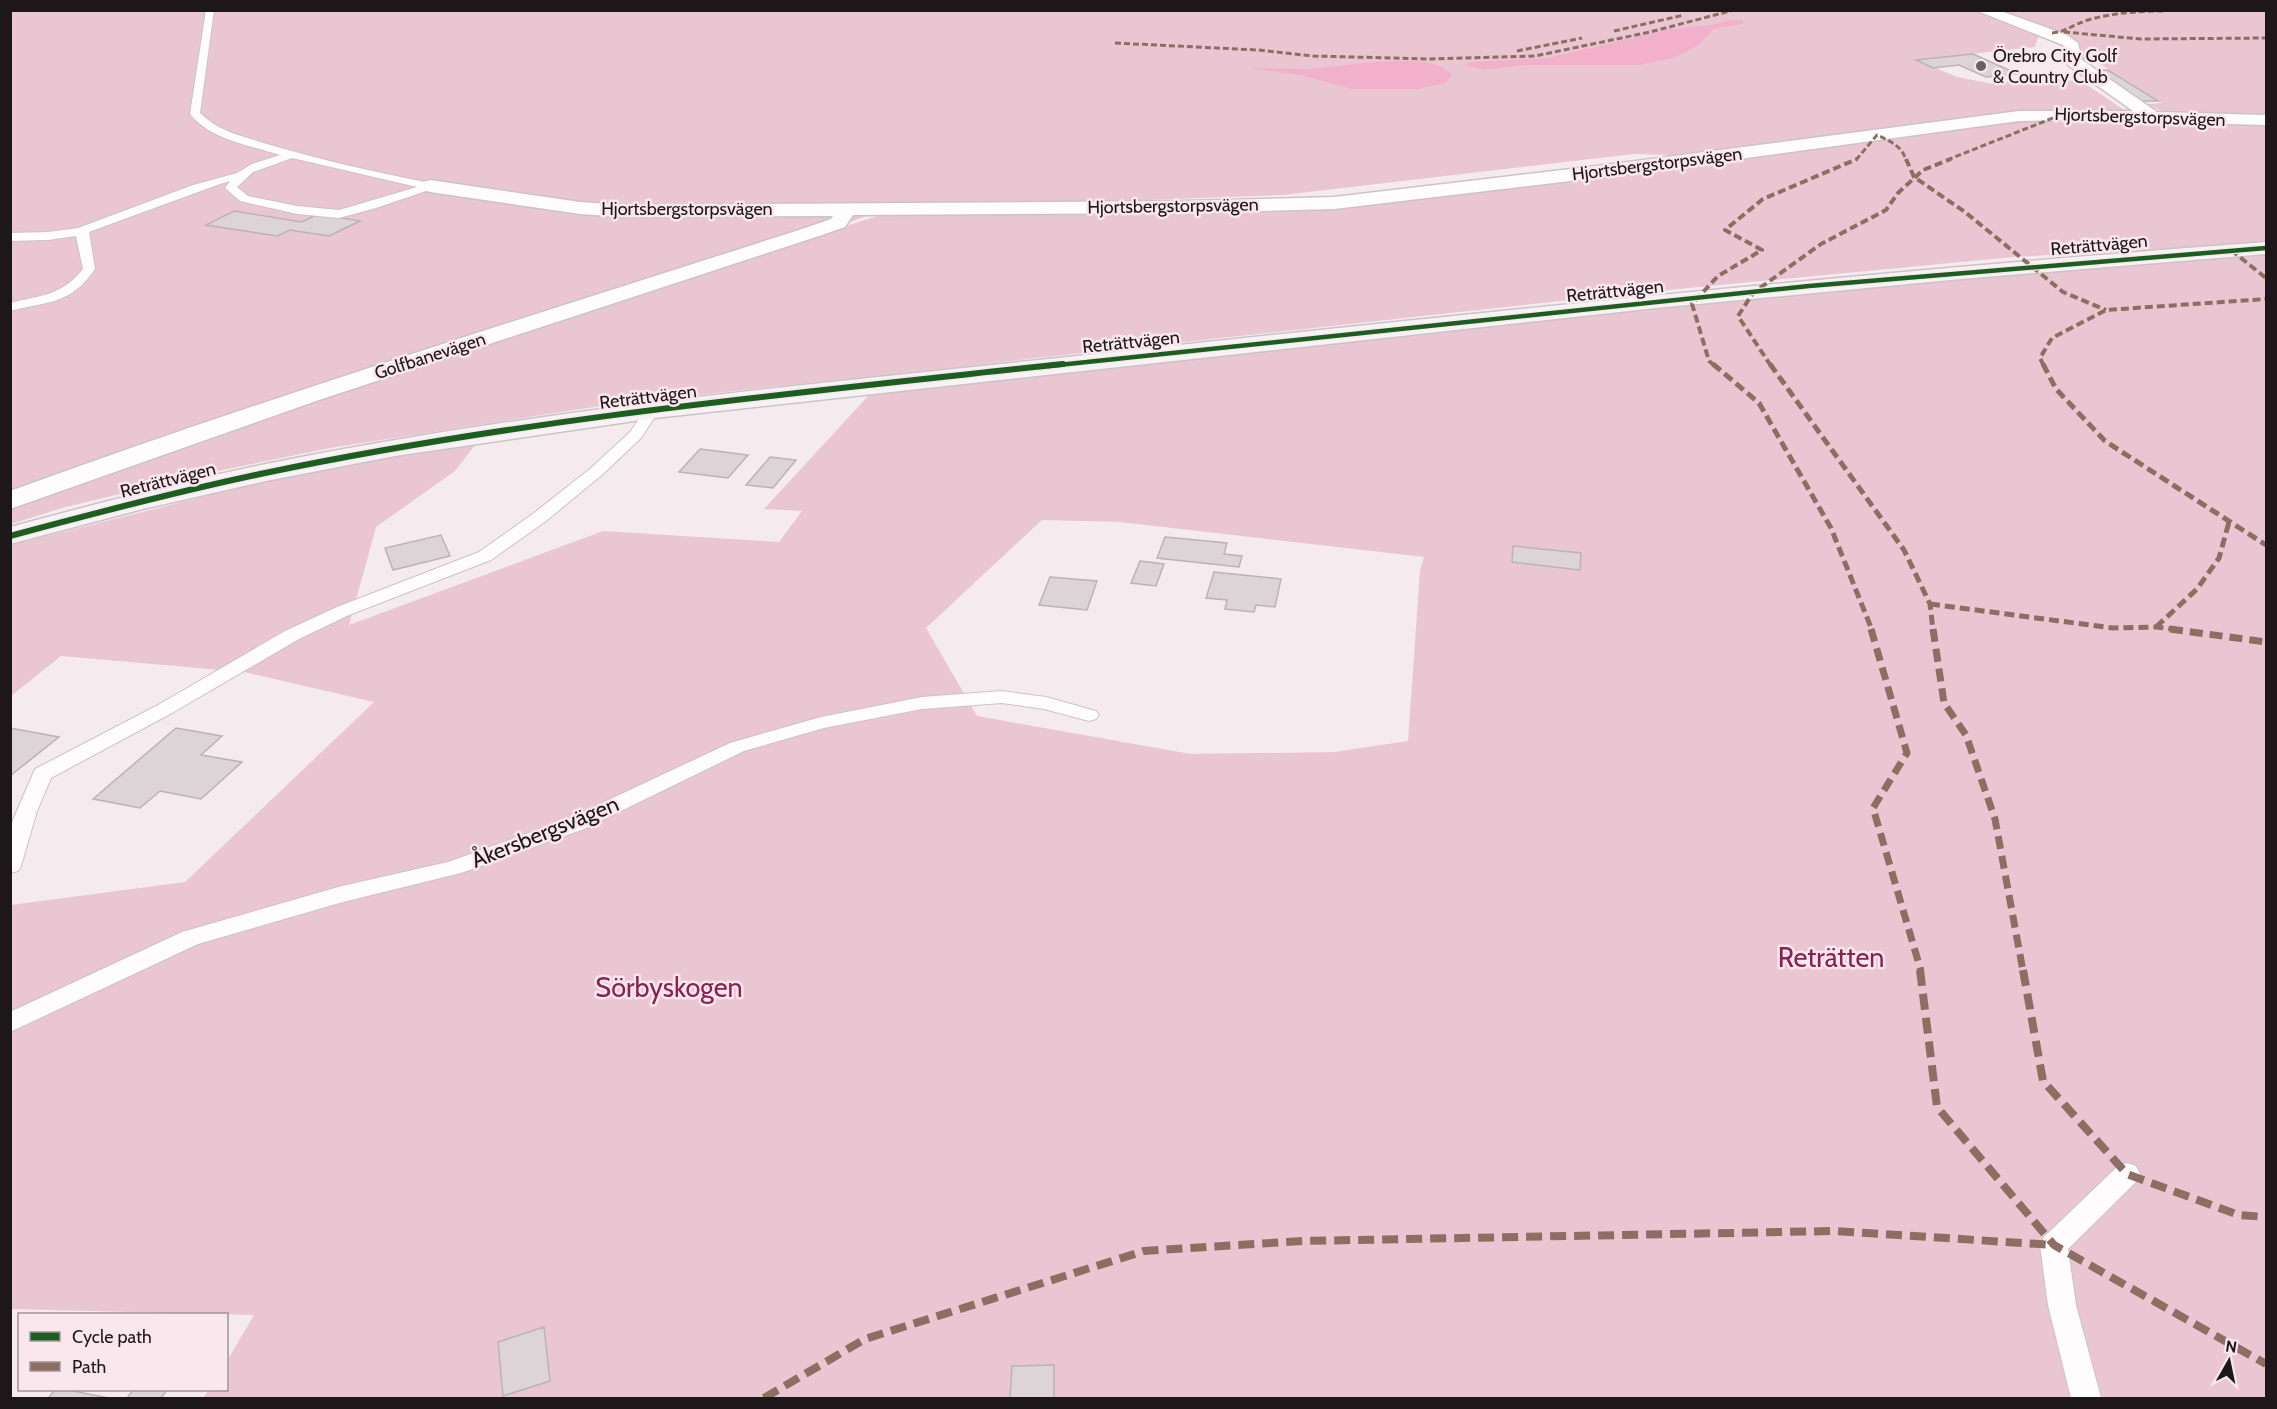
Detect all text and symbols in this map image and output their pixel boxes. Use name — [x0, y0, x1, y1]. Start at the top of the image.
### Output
place label: Örebro City Golf & Country Club — [1993, 45, 2118, 88]
marker: Örebro City Golf & Country Club — [1974, 59, 1988, 73]
street label: Hjortsbergstorpsvägen — [2054, 103, 2226, 131]
street label: Hjortsbergstorpsvägen — [1571, 143, 1743, 185]
street label: Hjortsbergstorpsvägen — [1087, 194, 1259, 218]
street label: Hjortsbergstorpsvägen — [601, 198, 773, 220]
street label: Reträttvägen — [2049, 230, 2149, 260]
street label: Reträttvägen — [1565, 275, 1665, 307]
street label: Reträttvägen — [1081, 326, 1181, 358]
street label: Golfbanevägen — [372, 328, 488, 384]
street label: Reträttvägen — [598, 380, 698, 414]
street label: Reträttvägen — [118, 458, 218, 502]
street label: Åkersbergsvägen — [467, 790, 623, 874]
park label: Reträtten — [1778, 941, 1884, 974]
park label: Sörbyskogen — [595, 971, 743, 1004]
legend — [18, 1313, 228, 1391]
text: Cycle path — [72, 1326, 152, 1348]
north arrow — [2199, 1331, 2259, 1391]
text: N — [2224, 1336, 2238, 1357]
text: Path — [72, 1356, 106, 1378]

